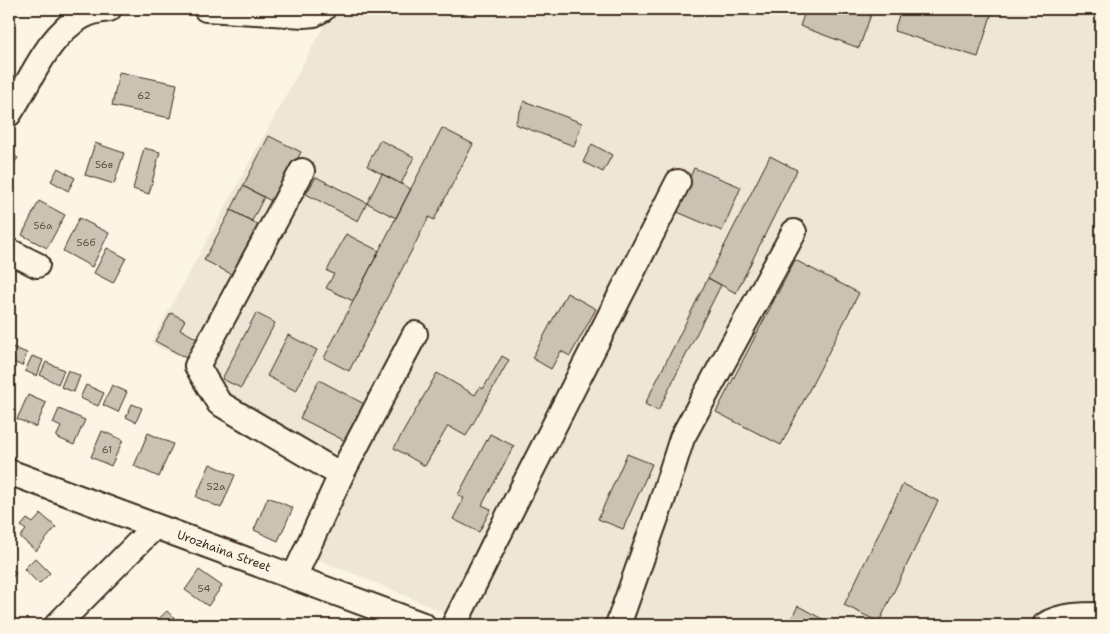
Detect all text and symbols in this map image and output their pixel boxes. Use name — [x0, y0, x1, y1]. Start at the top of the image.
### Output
house number: 62 — [137, 89, 151, 102]
house number: 56в — [95, 158, 113, 171]
house number: 56а — [33, 219, 53, 232]
house number: 56б — [76, 236, 96, 249]
house number: 61 — [102, 443, 112, 456]
house number: 52а — [207, 480, 226, 493]
street label: Urozhaina Street — [175, 527, 273, 575]
house number: 54 — [198, 582, 210, 595]

